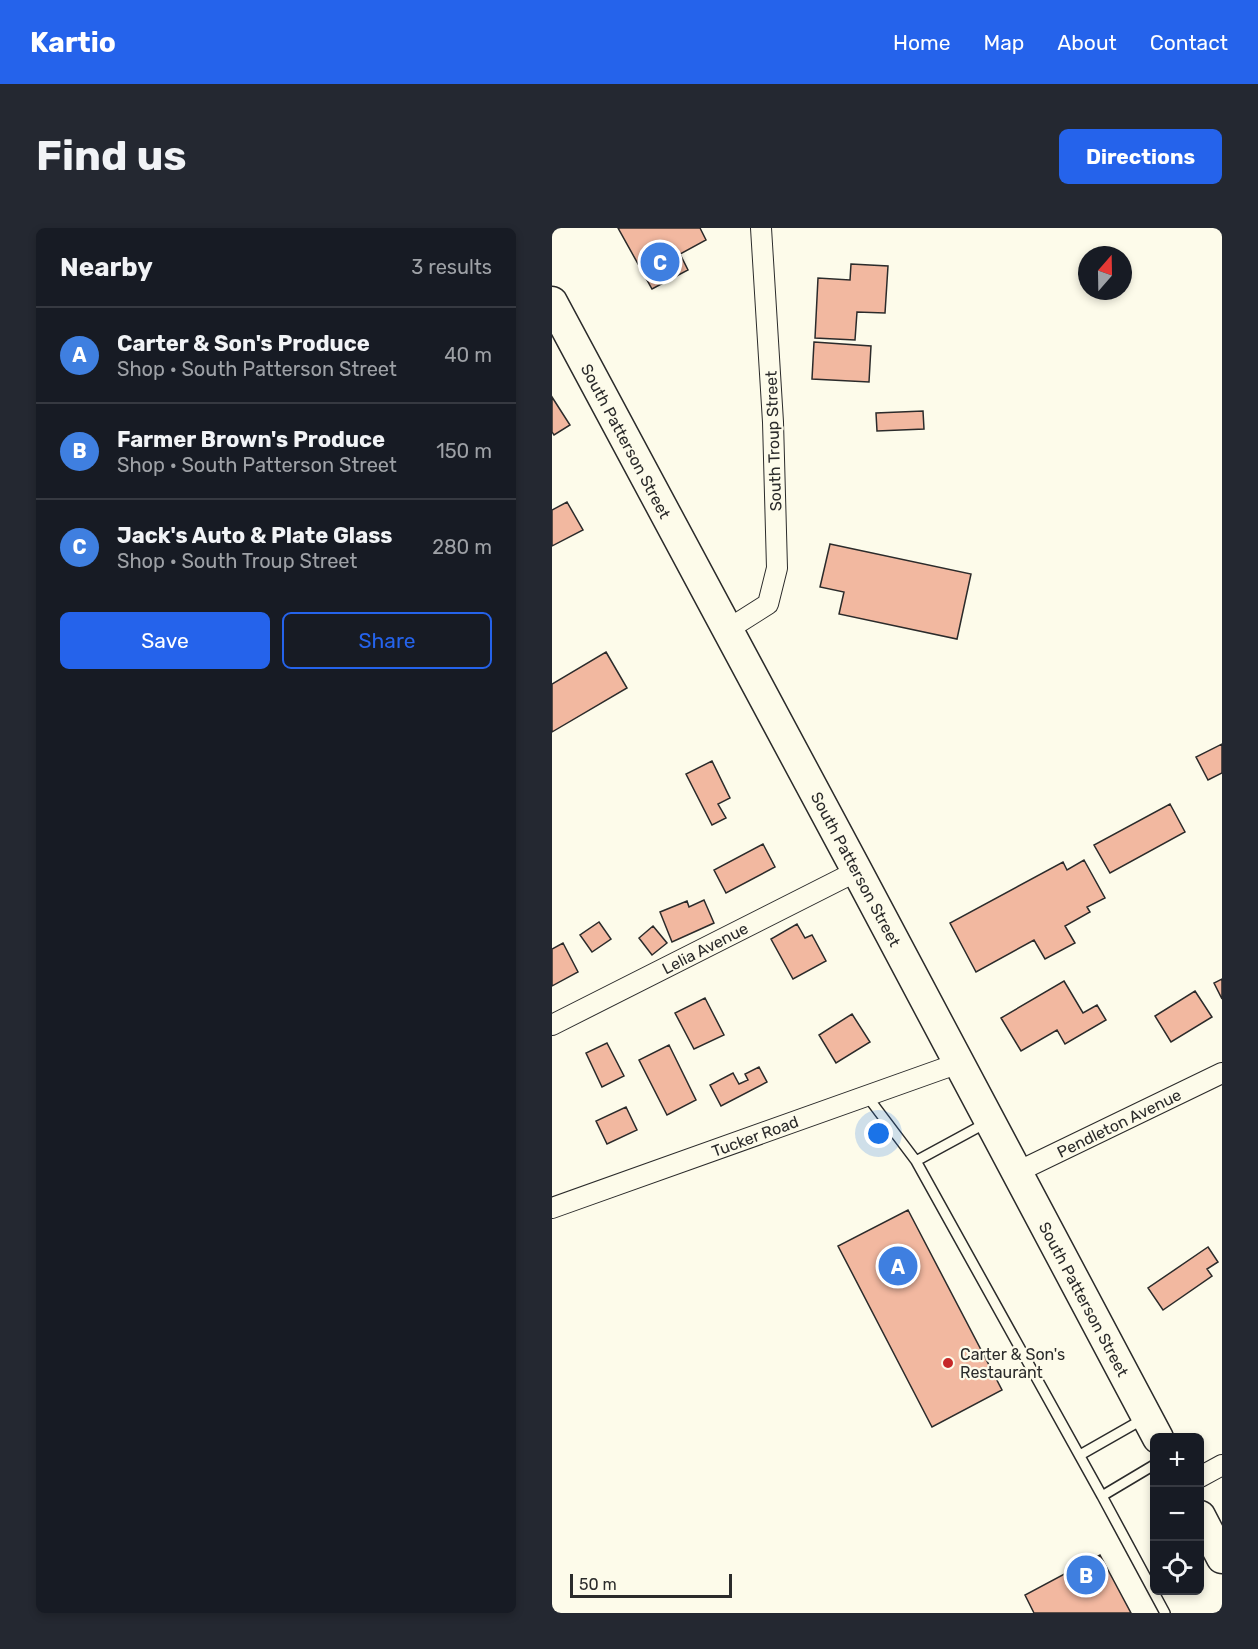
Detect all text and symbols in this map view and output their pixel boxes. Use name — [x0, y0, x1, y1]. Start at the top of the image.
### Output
text: Kartio — [30, 26, 116, 59]
text: Home — [893, 30, 950, 55]
text: Map — [983, 30, 1024, 55]
text: About — [1057, 30, 1117, 55]
text: Contact — [1150, 30, 1228, 55]
button: Directions — [1059, 129, 1222, 184]
text: Find us — [36, 131, 187, 181]
pin: C — [640, 240, 680, 285]
north arrow — [1078, 246, 1132, 300]
text: Nearby — [60, 252, 153, 283]
text: 3 results — [411, 255, 492, 279]
text: Carter & Son's Produce — [117, 330, 370, 357]
text: A — [72, 343, 87, 367]
text: 40 m — [444, 343, 492, 367]
text: Shop · South Patterson Street — [117, 357, 397, 381]
street label: South Patterson Street — [577, 361, 674, 522]
street label: South Troup Street — [762, 370, 785, 512]
text: Farmer Brown's Produce — [117, 426, 385, 453]
text: B — [72, 439, 87, 463]
text: 150 m — [436, 439, 492, 463]
text: Shop · South Patterson Street — [117, 453, 397, 477]
text: Jack's Auto & Plate Glass — [117, 522, 392, 549]
text: C — [72, 535, 87, 559]
text: 280 m — [432, 535, 492, 559]
text: Shop · South Troup Street — [117, 549, 357, 573]
button: Save — [60, 612, 270, 669]
button: Share — [282, 612, 492, 669]
street label: South Patterson Street — [807, 789, 904, 950]
street label: Lelia Avenue — [659, 919, 751, 978]
street label: Pendleton Avenue — [1054, 1085, 1184, 1162]
street label: Tucker Road — [709, 1112, 801, 1161]
your location — [864, 1119, 893, 1148]
street label: South Patterson Street — [1035, 1219, 1132, 1380]
pin: A — [878, 1244, 918, 1288]
place label: Carter & Son's Restaurant — [960, 1345, 1065, 1382]
marker: Carter & Son's Restaurant — [941, 1356, 955, 1370]
map controls — [1150, 1433, 1204, 1595]
button: + — [1150, 1433, 1204, 1487]
button: − — [1150, 1487, 1204, 1541]
button: locate — [1150, 1541, 1204, 1595]
pin: B — [1066, 1552, 1106, 1598]
scale bar — [570, 1571, 732, 1598]
text: 50 m — [579, 1575, 617, 1594]

